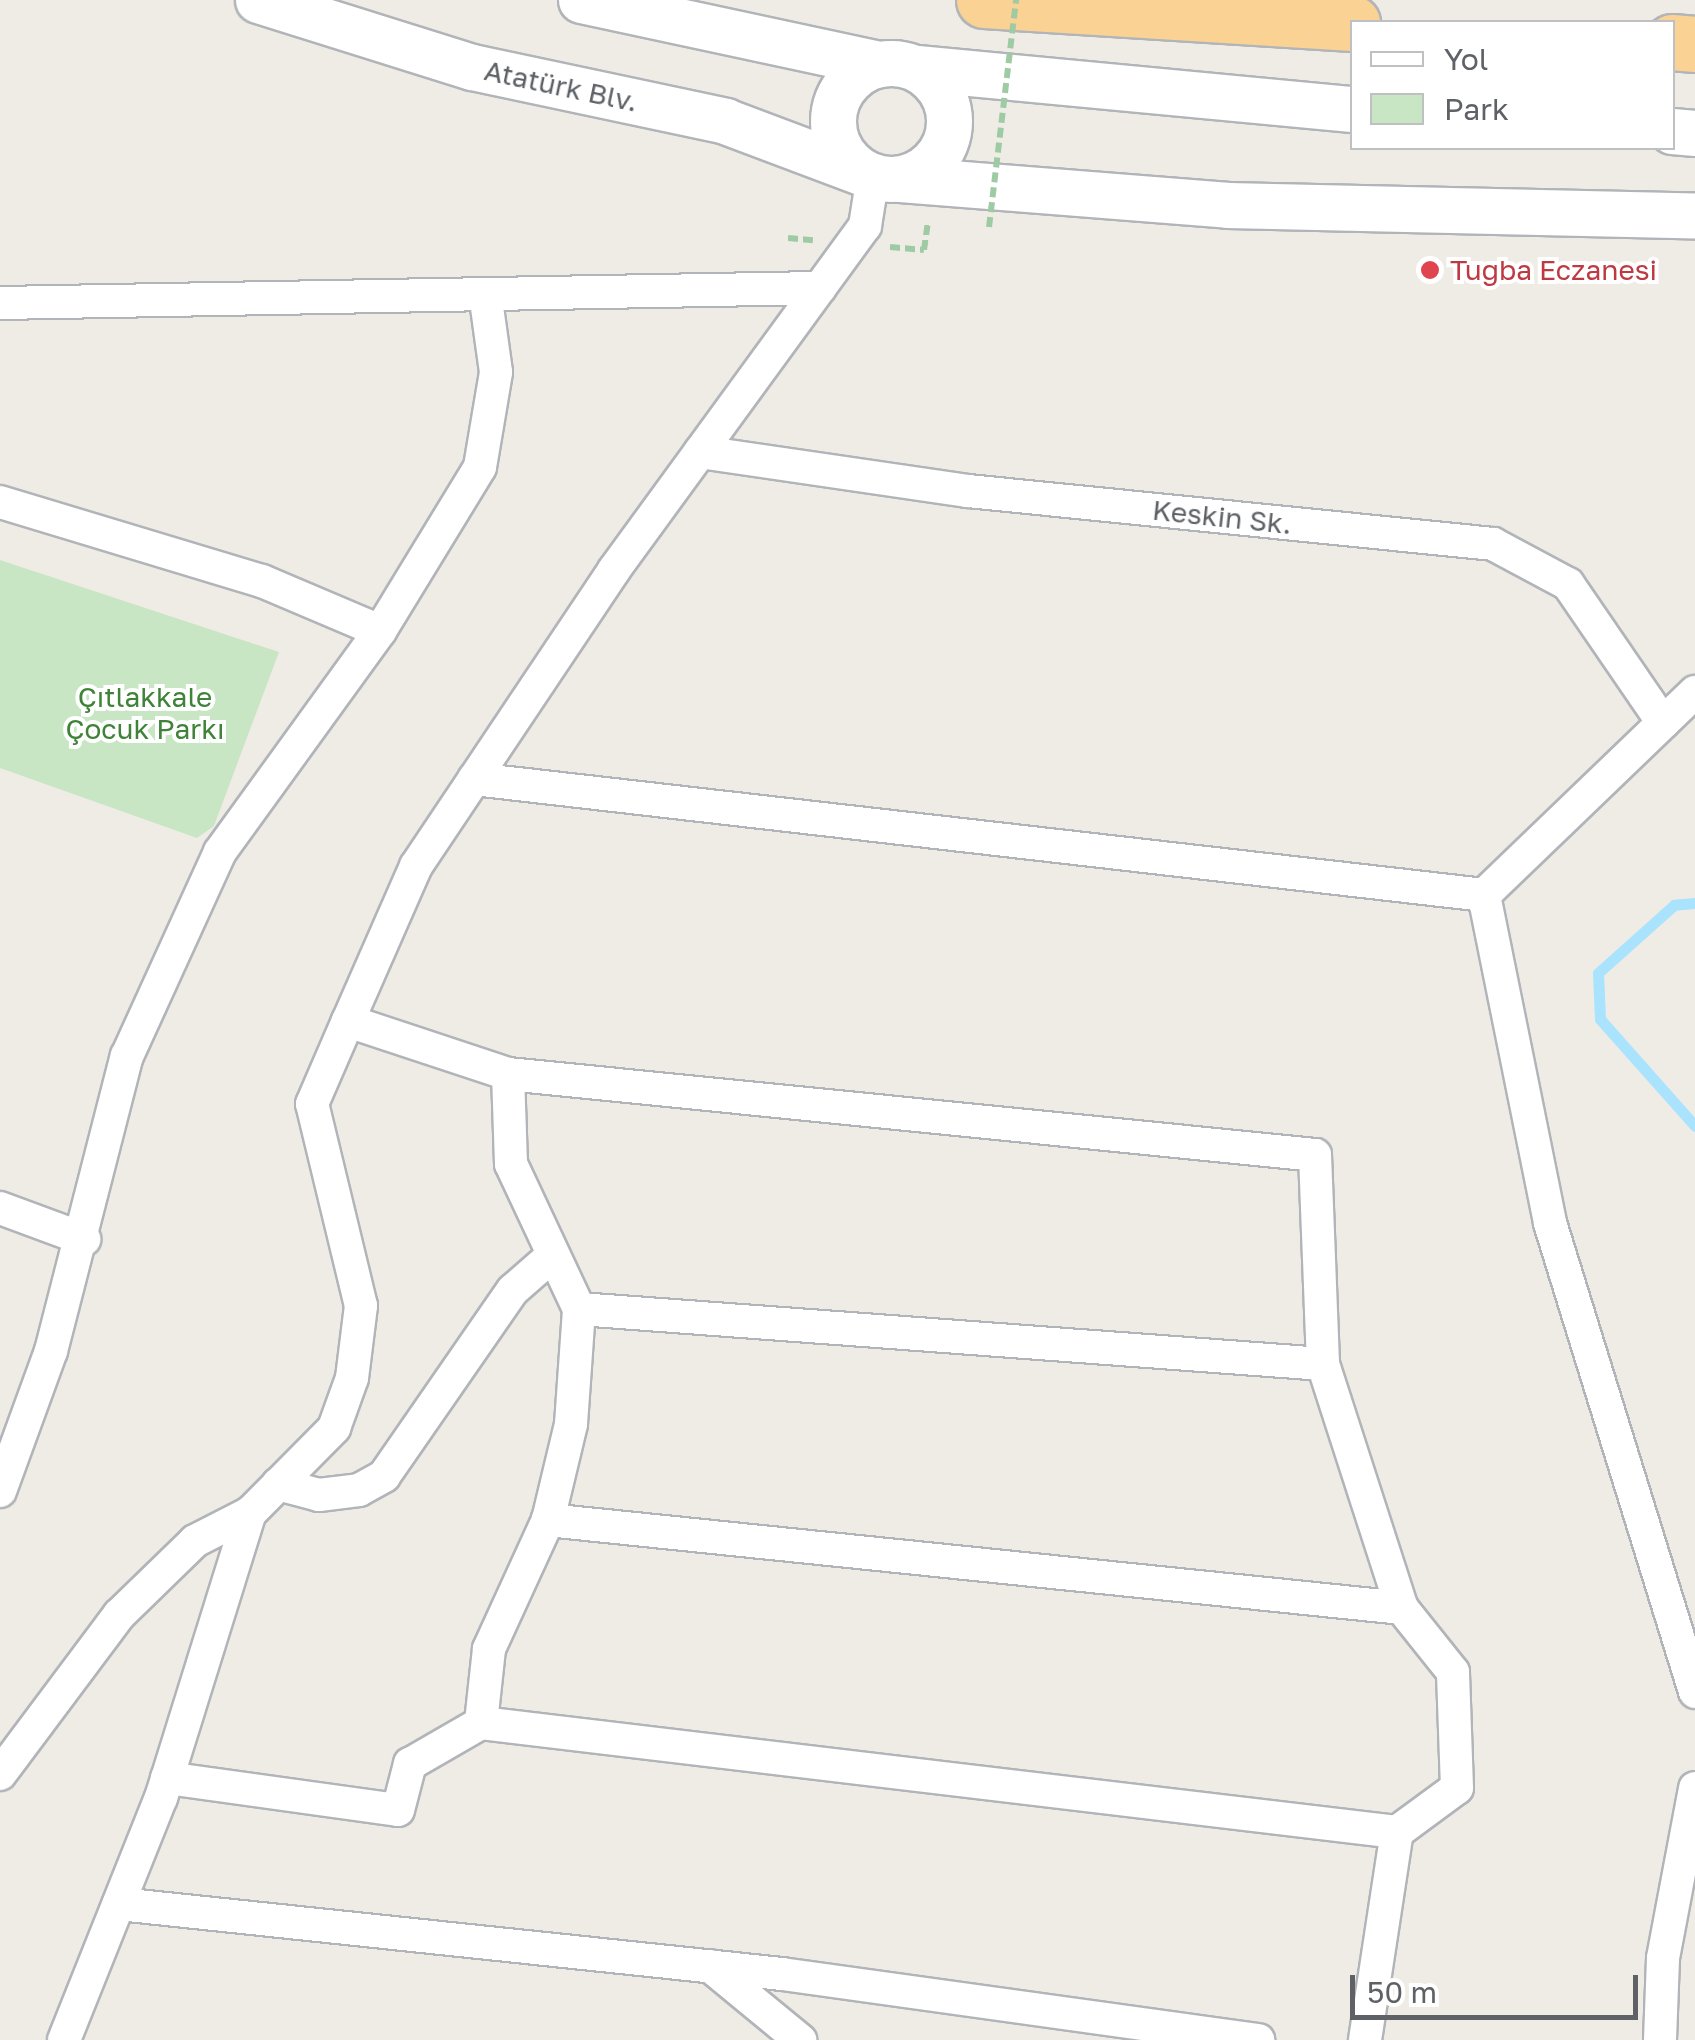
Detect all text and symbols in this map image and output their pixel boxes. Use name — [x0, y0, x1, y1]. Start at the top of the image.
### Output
legend — [1350, 20, 1675, 150]
text: Yol — [1444, 41, 1488, 77]
street label: Atatürk Blv. — [481, 53, 641, 119]
text: Park — [1444, 91, 1509, 127]
place label: Tuğba Eczanesi — [1450, 253, 1657, 287]
marker: Tuğba Eczanesi — [1419, 259, 1441, 281]
street label: Keskin Sk. — [1151, 493, 1293, 541]
park label: Çıtlakkale Çocuk Parkı — [66, 680, 224, 746]
scale bar — [1355, 1955, 1642, 2017]
text: 50 m — [1367, 1974, 1437, 2010]

